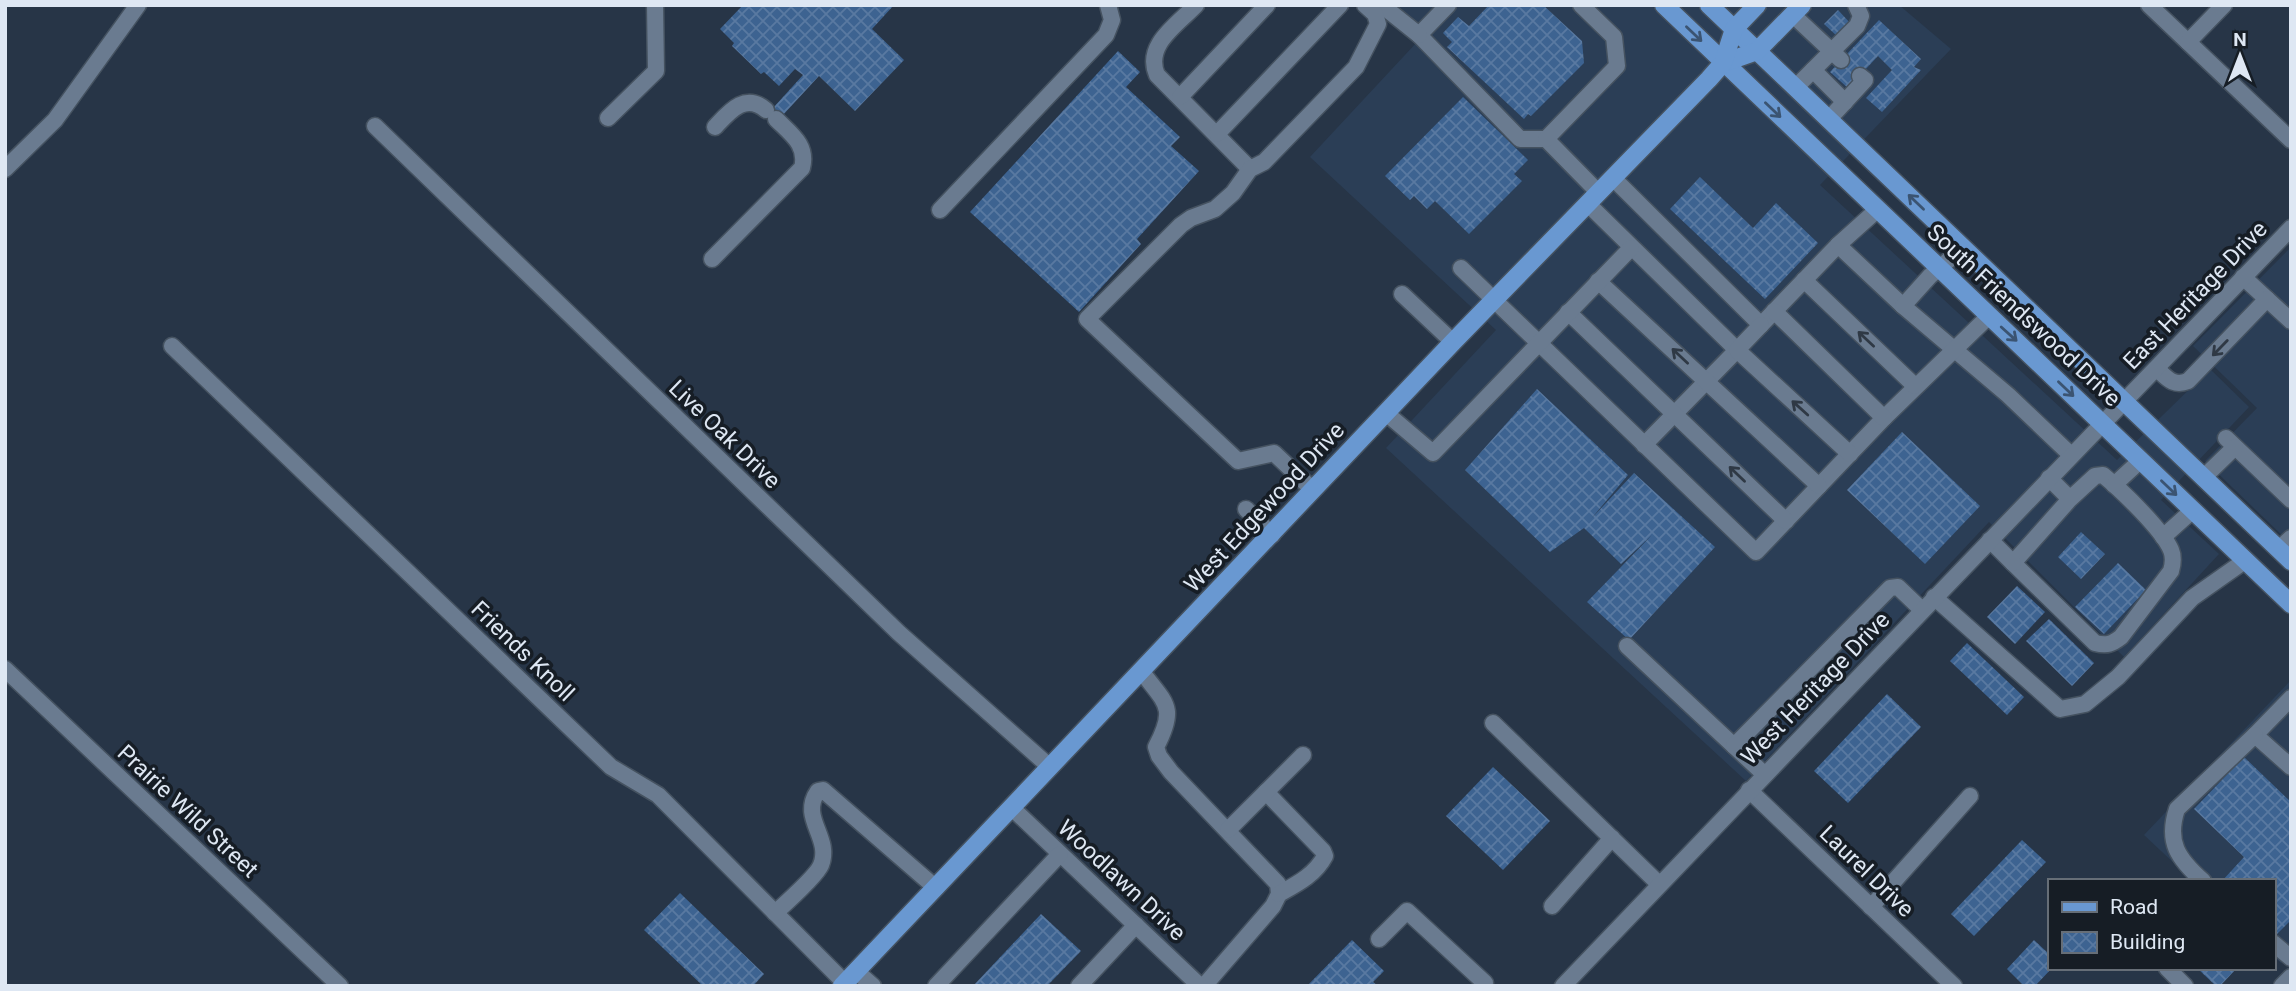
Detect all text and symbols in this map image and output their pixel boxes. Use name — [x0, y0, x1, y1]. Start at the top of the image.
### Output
north arrow — [2205, 21, 2275, 91]
one-way arrow — [1685, 26, 1702, 43]
text: N — [2233, 28, 2247, 51]
one-way arrow — [1764, 102, 1781, 119]
one-way arrow — [1907, 194, 1924, 211]
street label: East Heritage Drive — [2118, 216, 2273, 375]
street label: South Friendswood Drive — [1921, 219, 2126, 412]
one-way arrow — [2000, 326, 2017, 343]
one-way arrow — [1858, 331, 1875, 348]
one-way arrow — [2211, 339, 2228, 356]
one-way arrow — [1672, 348, 1689, 365]
street label: Live Oak Drive — [663, 375, 786, 494]
one-way arrow — [2058, 380, 2075, 397]
one-way arrow — [1792, 399, 1809, 416]
street label: West Edgewood Drive — [1179, 417, 1350, 598]
one-way arrow — [1728, 466, 1746, 483]
one-way arrow — [2161, 479, 2178, 496]
street label: Friends Knoll — [466, 596, 580, 707]
street label: West Heritage Drive — [1736, 606, 1895, 770]
street label: Prairie Wild Street — [112, 739, 263, 883]
street label: Woodlawn Drive — [1052, 814, 1191, 946]
street label: Laurel Drive — [1814, 820, 1919, 923]
legend — [2048, 879, 2275, 970]
text: Road — [2110, 895, 2158, 919]
text: Building — [2110, 930, 2185, 954]

